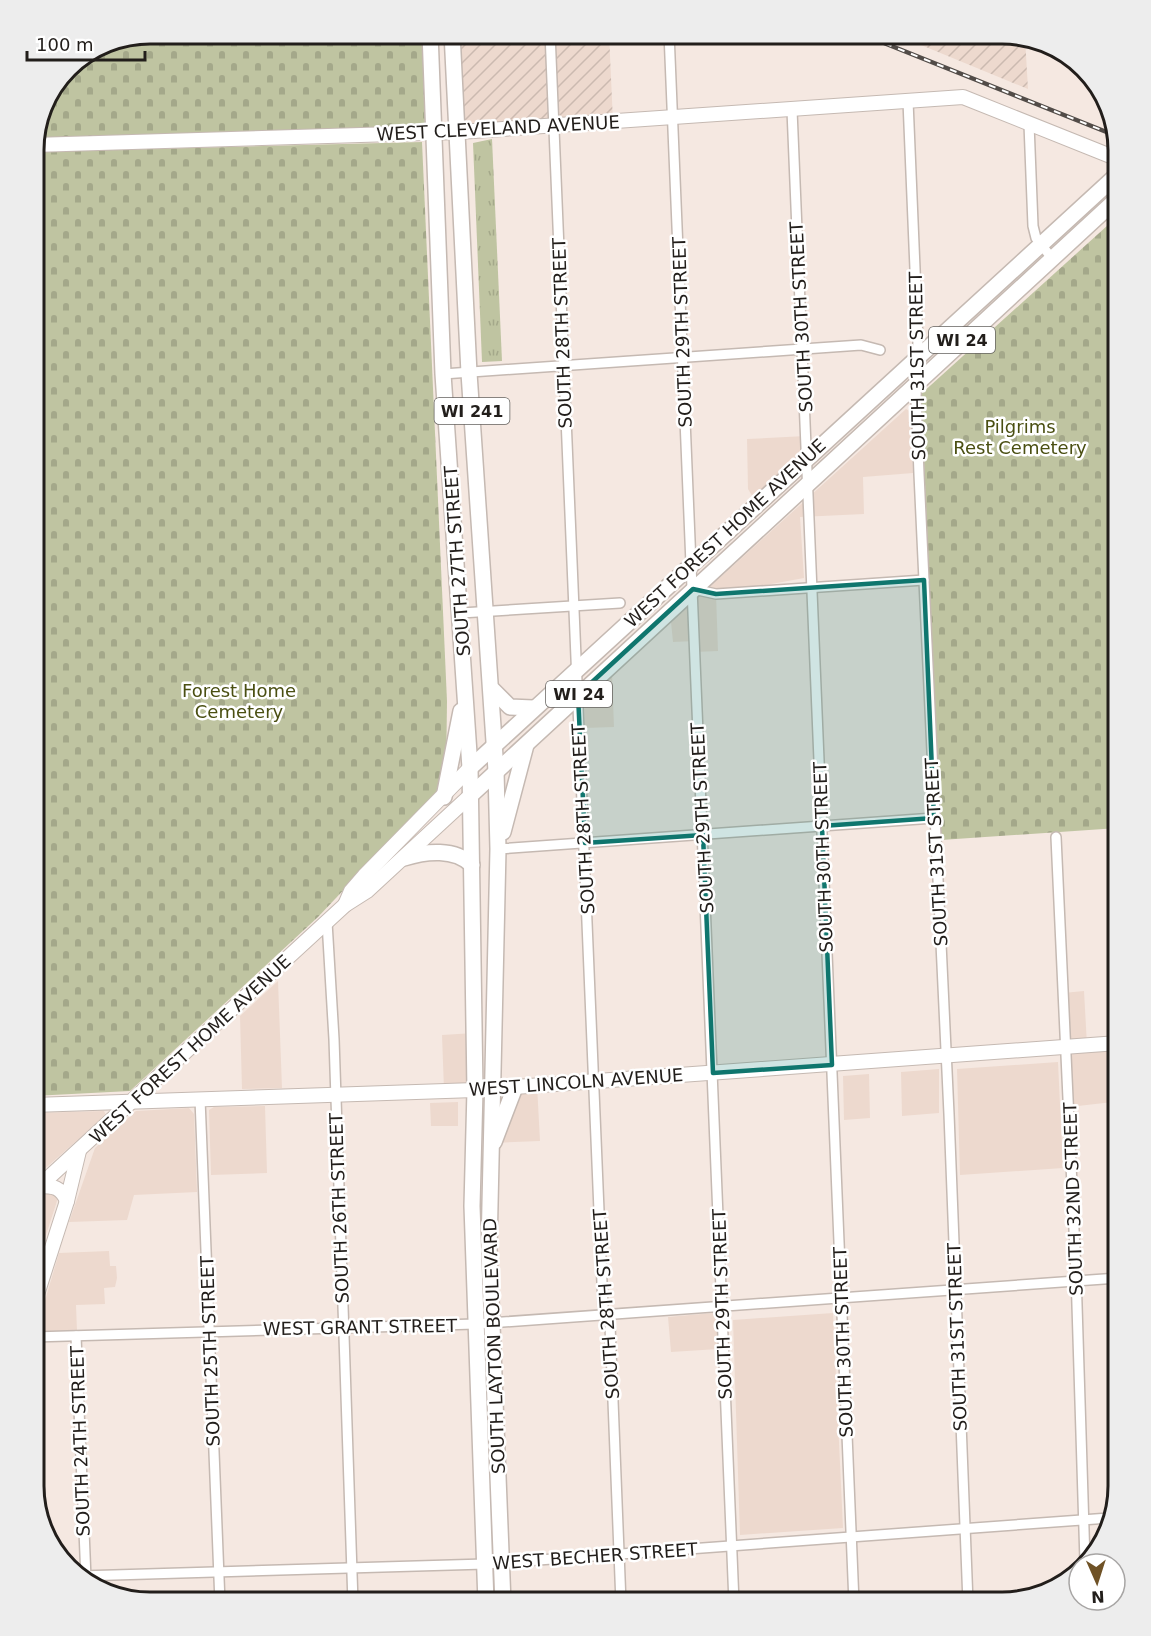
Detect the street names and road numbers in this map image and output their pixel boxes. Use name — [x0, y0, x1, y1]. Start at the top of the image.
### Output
street label: WEST CLEVELAND AVENUE — [376, 111, 620, 145]
street label: SOUTH 30TH STREET — [785, 220, 816, 413]
street label: SOUTH 29TH STREET — [668, 235, 696, 428]
street label: SOUTH 28TH STREET — [548, 236, 576, 429]
street label: SOUTH 31ST STREET — [905, 270, 929, 461]
road number: WI 24 — [929, 327, 995, 353]
road number: WI 241 — [434, 398, 510, 424]
street label: WEST FOREST HOME AVENUE — [620, 434, 830, 632]
street label: SOUTH 27TH STREET — [440, 464, 474, 657]
road number: WI 24 — [546, 681, 612, 707]
street label: SOUTH 29TH STREET — [686, 721, 717, 914]
street label: SOUTH 28TH STREET — [567, 722, 598, 915]
street label: SOUTH 31ST STREET — [921, 756, 951, 947]
street label: SOUTH 30TH STREET — [809, 760, 837, 953]
street label: WEST FOREST HOME AVENUE — [85, 950, 295, 1148]
street label: WEST LINCOLN AVENUE — [468, 1064, 684, 1100]
street label: SOUTH 32ND STREET — [1059, 1101, 1087, 1296]
street label: SOUTH 26TH STREET — [325, 1111, 353, 1304]
street label: SOUTH 28TH STREET — [589, 1207, 623, 1400]
street label: SOUTH 29TH STREET — [708, 1207, 736, 1400]
street label: SOUTH LAYTON BOULEVARD — [479, 1218, 509, 1474]
street label: SOUTH 31ST STREET — [943, 1241, 971, 1432]
street label: SOUTH 30TH STREET — [829, 1245, 857, 1438]
street label: SOUTH 25TH STREET — [196, 1254, 224, 1447]
street label: WEST GRANT STREET — [263, 1315, 458, 1339]
street label: SOUTH 24TH STREET — [66, 1344, 94, 1537]
street label: WEST BECHER STREET — [492, 1538, 699, 1574]

